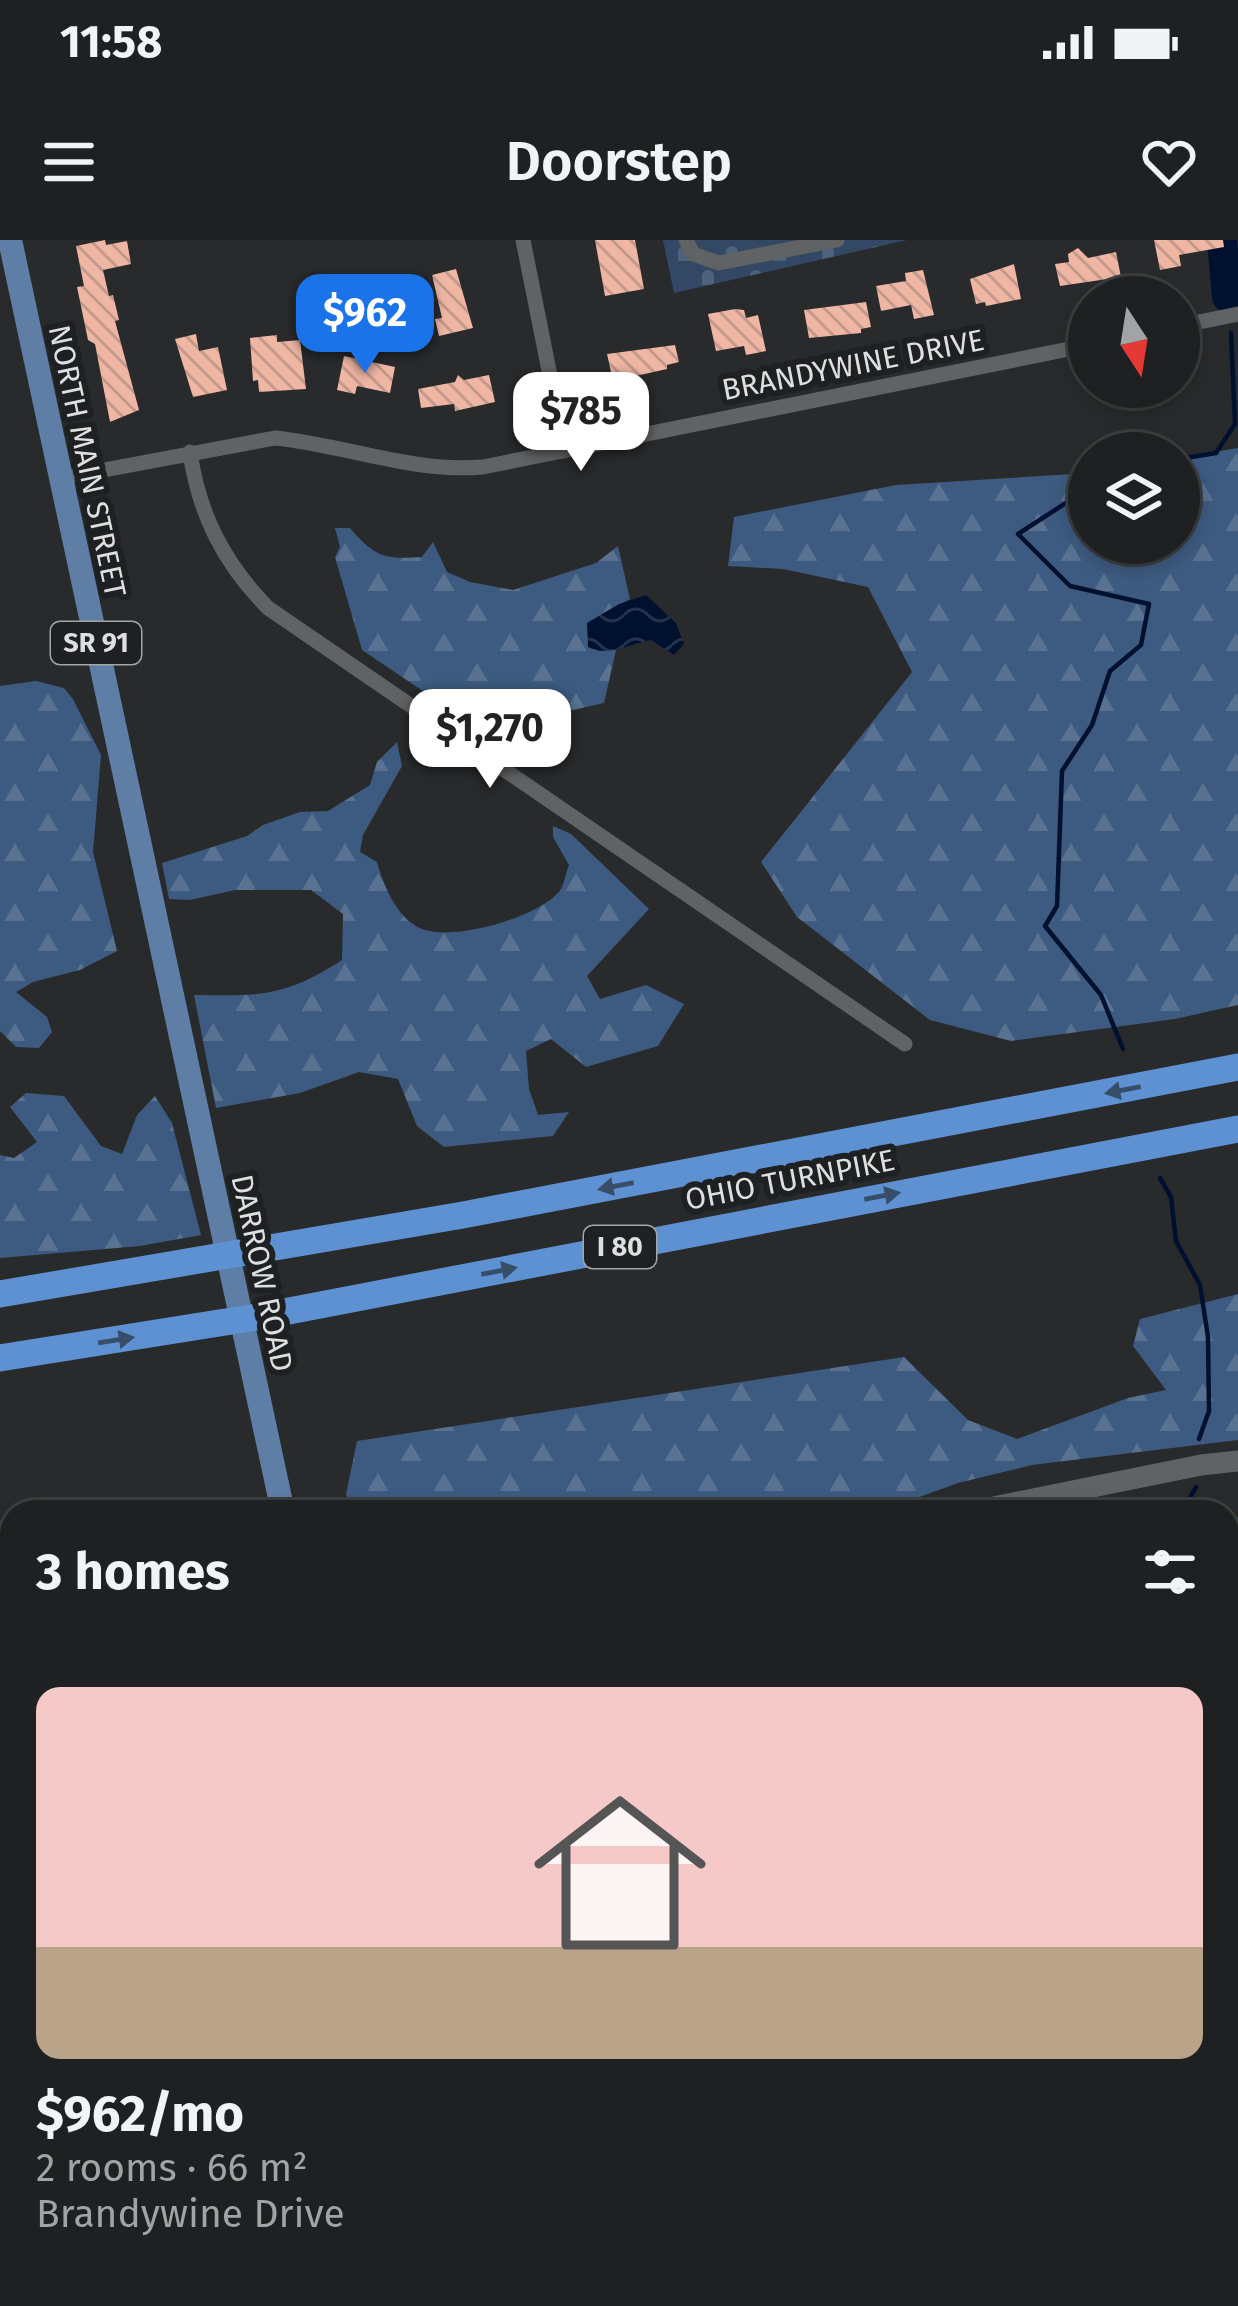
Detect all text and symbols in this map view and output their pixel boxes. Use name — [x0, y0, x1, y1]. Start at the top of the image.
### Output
text: 11:58 — [60, 15, 162, 69]
icon: menu — [36, 129, 102, 195]
icon: heart — [1136, 129, 1202, 195]
text: Doorstep — [506, 130, 732, 194]
pin: $962 — [294, 274, 436, 376]
north arrow — [1068, 276, 1200, 408]
map controls — [1068, 276, 1200, 564]
text: $962 — [323, 290, 407, 336]
street label: NORTH MAIN STREET — [41, 322, 134, 601]
street label: BRANDYWINE DRIVE — [719, 322, 987, 408]
pin: $785 — [510, 372, 652, 474]
text: $785 — [540, 388, 622, 434]
button: layers — [1068, 432, 1200, 564]
road number: SR 91 — [51, 622, 141, 664]
pin: $1,270 — [392, 689, 588, 791]
text: $1,270 — [436, 705, 544, 751]
one-way arrow — [1104, 1081, 1142, 1100]
street label: OHIO TURNPIKE — [682, 1142, 898, 1218]
street label: DARROW ROAD — [224, 1171, 300, 1375]
one-way arrow — [597, 1177, 635, 1196]
one-way arrow — [864, 1186, 902, 1205]
road number: I 80 — [584, 1226, 656, 1268]
one-way arrow — [481, 1261, 519, 1280]
one-way arrow — [97, 1330, 135, 1349]
icon: filters — [1137, 1539, 1203, 1605]
text: 3 homes — [36, 1541, 230, 1603]
icon: home — [512, 1765, 728, 1981]
text: $962/mo — [36, 2083, 244, 2145]
text: 2 rooms · 66 m² — [36, 2145, 307, 2191]
text: Brandywine Drive — [36, 2191, 345, 2237]

